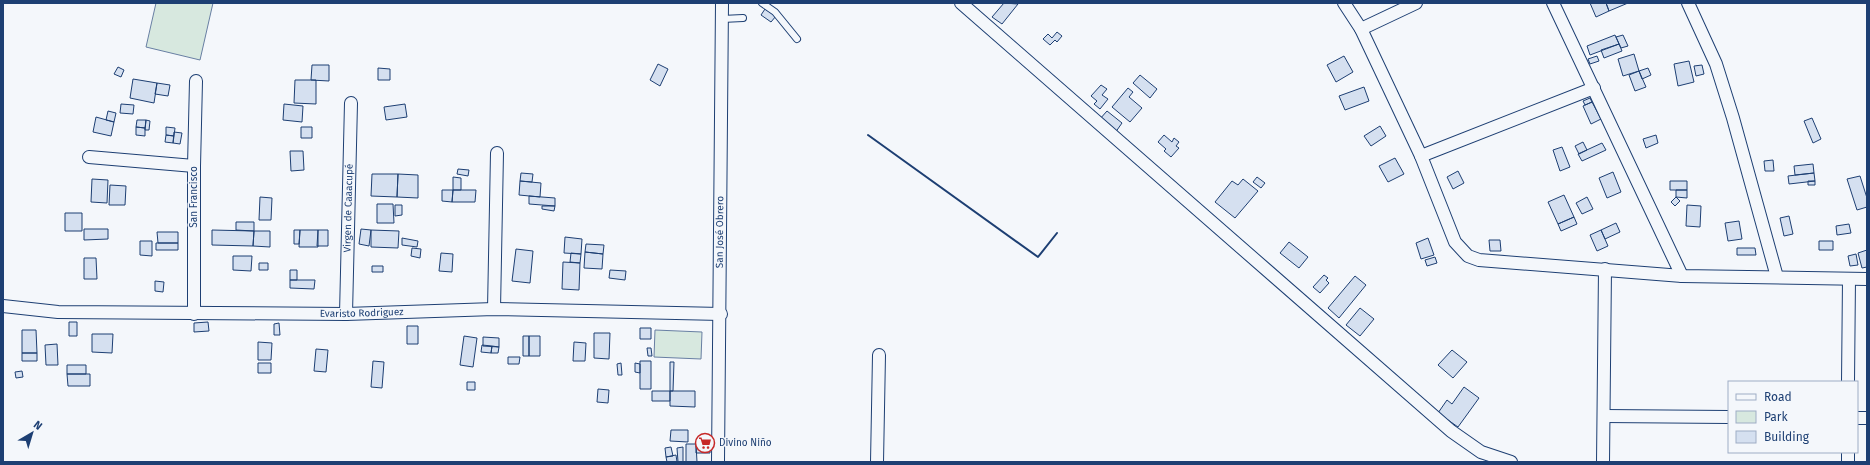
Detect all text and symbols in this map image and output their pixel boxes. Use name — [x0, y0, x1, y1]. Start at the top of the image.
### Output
street label: Virgen de Caaacupé — [341, 163, 356, 253]
street label: San Francisco — [188, 166, 200, 228]
street label: San José Obrero — [714, 196, 726, 268]
street label: Evaristo Rodriguez — [320, 306, 404, 320]
legend — [1728, 381, 1858, 453]
text: Road — [1764, 390, 1792, 404]
text: Park — [1764, 410, 1788, 424]
north arrow — [12, 413, 52, 453]
text: N — [31, 418, 45, 433]
text: Building — [1764, 430, 1810, 444]
supermarket icon: Divino Niño — [694, 432, 716, 454]
place label: Divino Niño — [719, 437, 772, 449]

